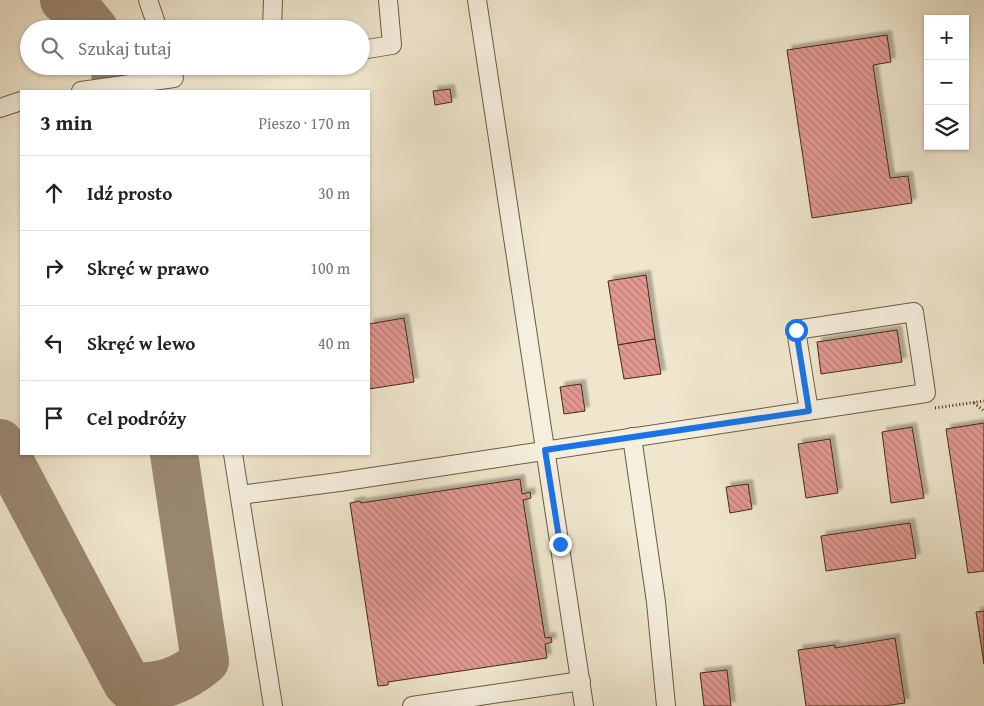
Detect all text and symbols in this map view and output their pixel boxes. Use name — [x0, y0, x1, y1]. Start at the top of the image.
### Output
map controls — [924, 15, 969, 150]
button: + — [924, 15, 969, 60]
search box — [20, 20, 370, 75]
icon: search — [38, 34, 66, 62]
text: Szukaj tutaj — [78, 34, 172, 62]
button: − — [924, 60, 969, 105]
button: layers — [924, 105, 969, 150]
text: 3 min — [40, 107, 92, 138]
text: Pieszo · 170 m — [258, 111, 350, 135]
icon: ahead — [40, 179, 68, 207]
text: Idź prosto — [87, 179, 172, 207]
text: 30 m — [318, 181, 350, 205]
icon: right — [40, 254, 68, 282]
text: Skręć w prawo — [87, 254, 209, 282]
text: 100 m — [310, 256, 350, 280]
route start — [785, 319, 808, 342]
icon: left — [40, 329, 68, 357]
text: Skręć w lewo — [87, 329, 195, 357]
text: 40 m — [318, 331, 350, 355]
icon: arrive — [40, 404, 68, 432]
text: Cel podróży — [87, 404, 187, 432]
route end — [549, 533, 572, 556]

